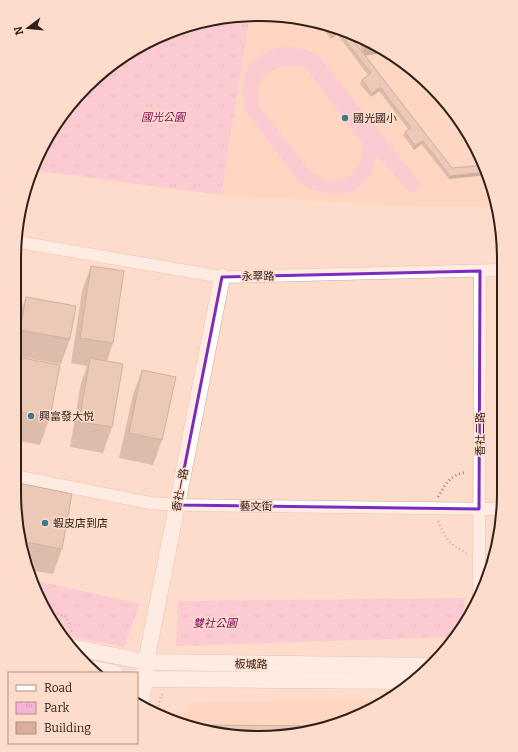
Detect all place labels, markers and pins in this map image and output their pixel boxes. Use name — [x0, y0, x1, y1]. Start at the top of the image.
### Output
place label: 國光國小 — [353, 112, 397, 125]
marker: 國光國小 — [340, 113, 350, 123]
place label: 興富發大悦 — [39, 410, 94, 423]
marker: 興富發大悦 — [26, 411, 36, 421]
place label: 蝦皮店到店 — [53, 517, 108, 530]
marker: 蝦皮店到店 — [40, 518, 50, 528]

